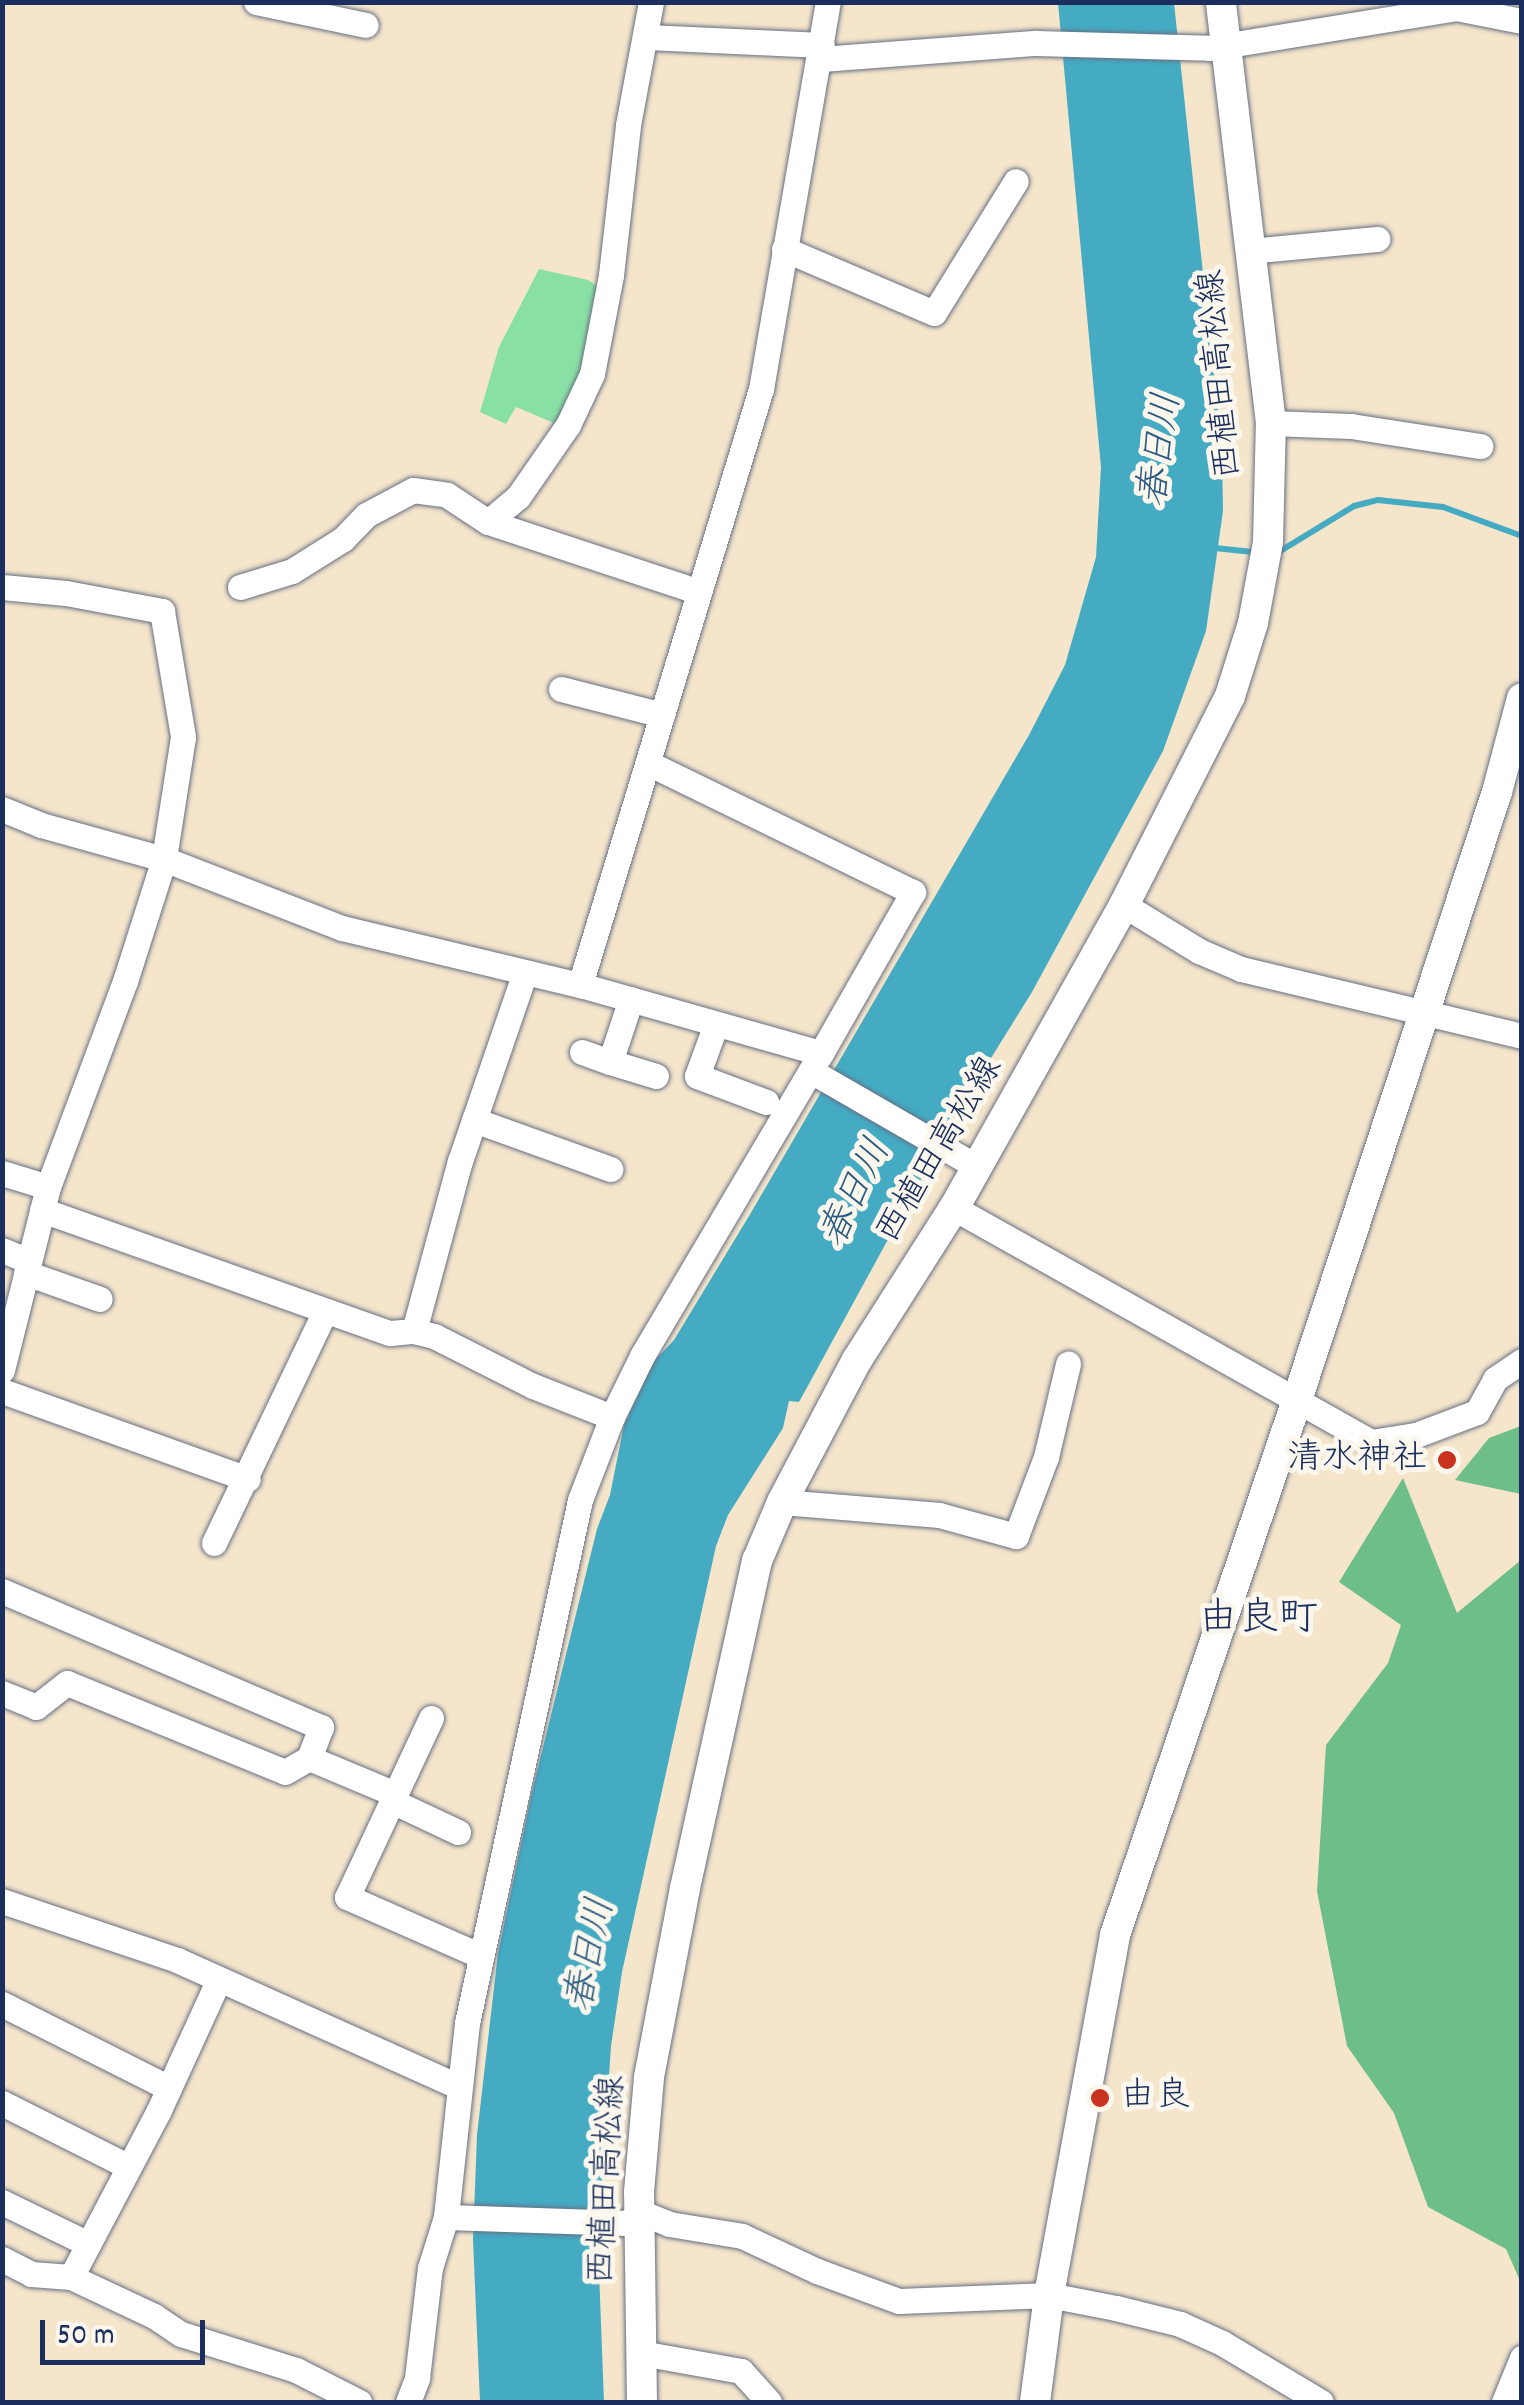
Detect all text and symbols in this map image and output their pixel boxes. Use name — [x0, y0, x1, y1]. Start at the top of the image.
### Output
street label: 西植田高松線 — [1192, 268, 1252, 480]
water label: 春日川 — [1132, 390, 1194, 510]
street label: 西植田高松線 — [869, 1050, 1013, 1252]
water label: 春日川 — [813, 1133, 903, 1255]
place label: 清水神社 — [1287, 1439, 1427, 1481]
marker: 清水神社 — [1436, 1449, 1458, 1471]
district label: 由良町 — [1198, 1598, 1318, 1646]
water label: 春日川 — [559, 1895, 627, 2015]
street label: 西植田高松線 — [583, 2074, 635, 2286]
place label: 由良 — [1120, 2077, 1190, 2119]
marker: 由良 — [1089, 2087, 1111, 2109]
scale bar — [45, 2300, 210, 2362]
text: 50 m — [57, 2316, 115, 2359]

